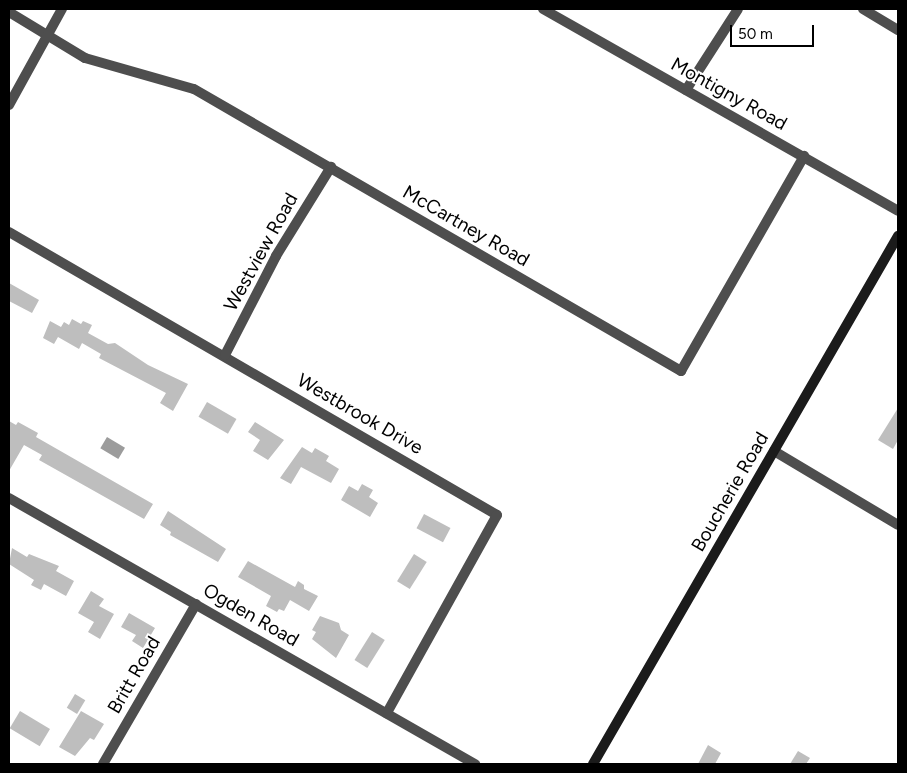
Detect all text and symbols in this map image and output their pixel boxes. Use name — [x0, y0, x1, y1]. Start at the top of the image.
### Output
scale bar — [732, 15, 816, 47]
text: 50 m — [738, 25, 773, 43]
street label: Montigny Road — [667, 53, 791, 135]
street label: McCartney Road — [399, 181, 533, 271]
street label: Westview Road — [219, 189, 303, 315]
street label: Westbrook Drive — [293, 369, 427, 459]
street label: Boucherie Road — [687, 428, 773, 556]
street label: Ogden Road — [199, 579, 303, 651]
street label: Britt Road — [103, 632, 165, 718]

